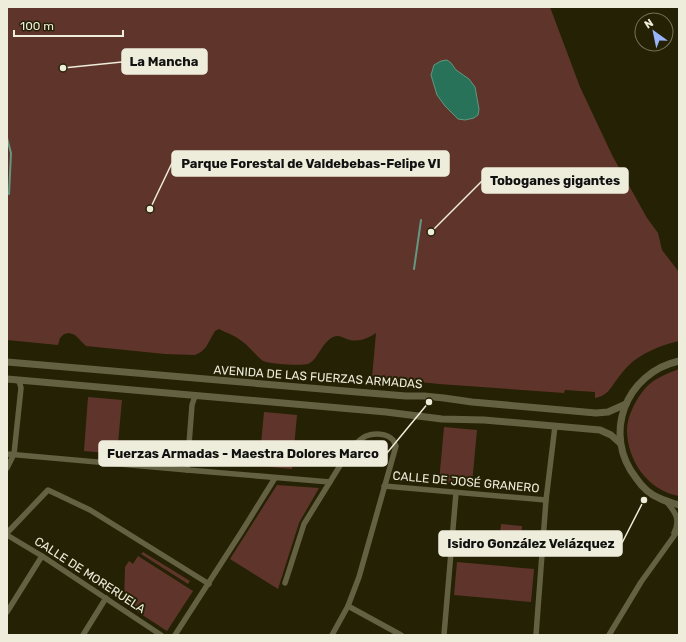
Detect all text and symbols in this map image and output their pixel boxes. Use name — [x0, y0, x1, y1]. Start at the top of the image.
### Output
scale bar — [14, 12, 123, 38]
north arrow — [634, 12, 674, 52]
text: N — [642, 16, 656, 32]
text: 100 m — [20, 19, 54, 33]
callout: La Mancha — [122, 49, 207, 74]
text: La Mancha — [130, 54, 198, 69]
callout: Parque Forestal de Valdebebas-Felipe VI — [172, 151, 449, 176]
text: Parque Forestal de Valdebebas-Felipe VI — [181, 156, 441, 171]
callout: Toboganes gigantes — [482, 168, 628, 193]
text: Toboganes gigantes — [490, 173, 620, 188]
street label: AVENIDA DE LAS FUERZAS ARMADAS — [213, 363, 423, 391]
callout: Fuerzas Armadas - Maestra Dolores Marco — [99, 441, 387, 466]
text: Fuerzas Armadas - Maestra Dolores Marco — [107, 446, 379, 461]
street label: CALLE DE JOSÉ GRANERO — [392, 469, 540, 495]
callout: Isidro González Velázquez — [439, 531, 622, 556]
street label: CALLE DE MORERUELA — [32, 534, 148, 616]
text: Isidro González Velázquez — [447, 536, 615, 551]

